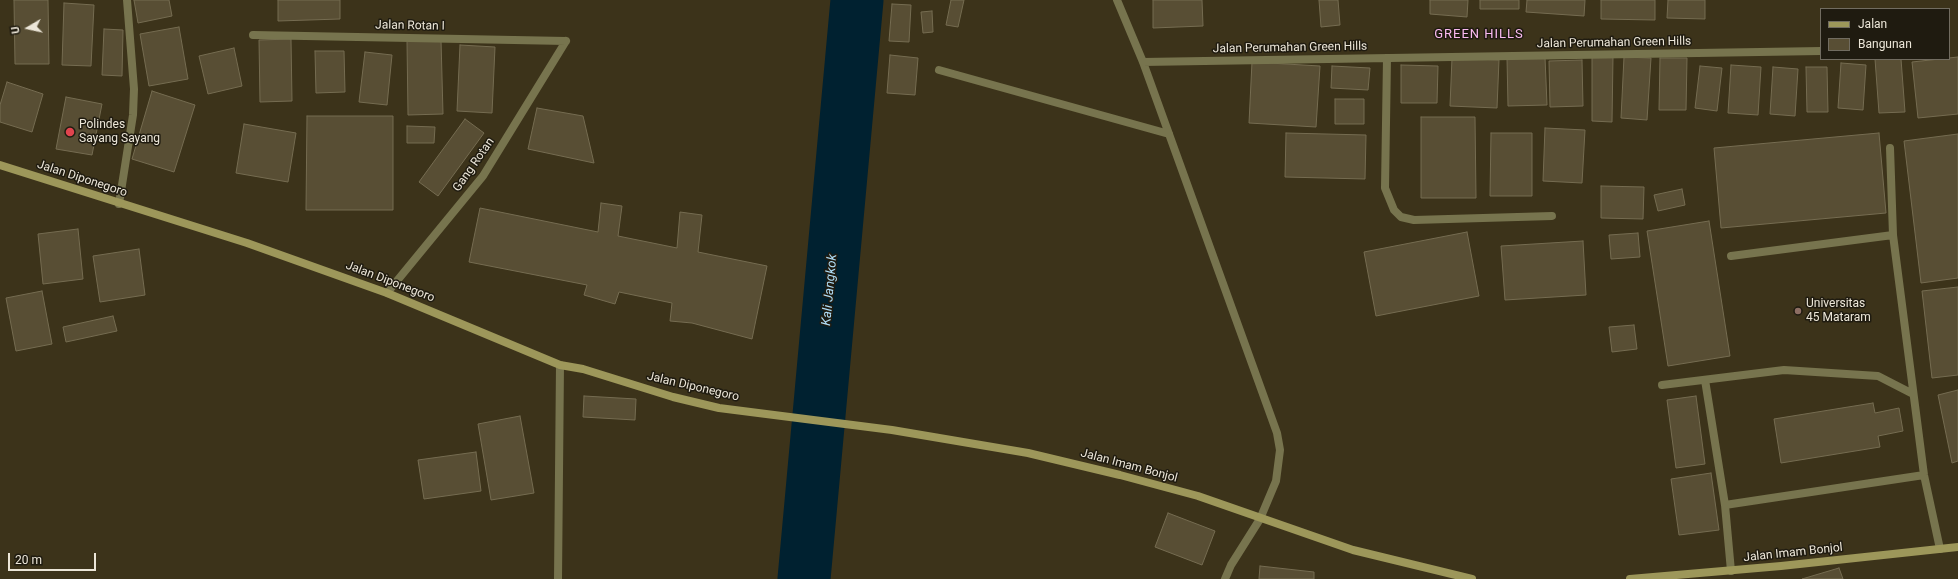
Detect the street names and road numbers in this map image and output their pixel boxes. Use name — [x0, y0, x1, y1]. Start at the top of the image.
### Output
street label: Jalan Rotan I — [375, 18, 445, 34]
street label: Jalan Perumahan Green Hills — [1537, 34, 1691, 52]
street label: Jalan Perumahan Green Hills — [1213, 39, 1367, 57]
street label: Gang Rotan — [450, 135, 498, 195]
street label: Jalan Diponegoro — [35, 158, 129, 200]
street label: Jalan Diponegoro — [344, 258, 436, 306]
street label: Jalan Diponegoro — [646, 369, 740, 405]
street label: Jalan Imam Bonjol — [1079, 446, 1179, 486]
street label: Jalan Imam Bonjol — [1743, 541, 1843, 565]

